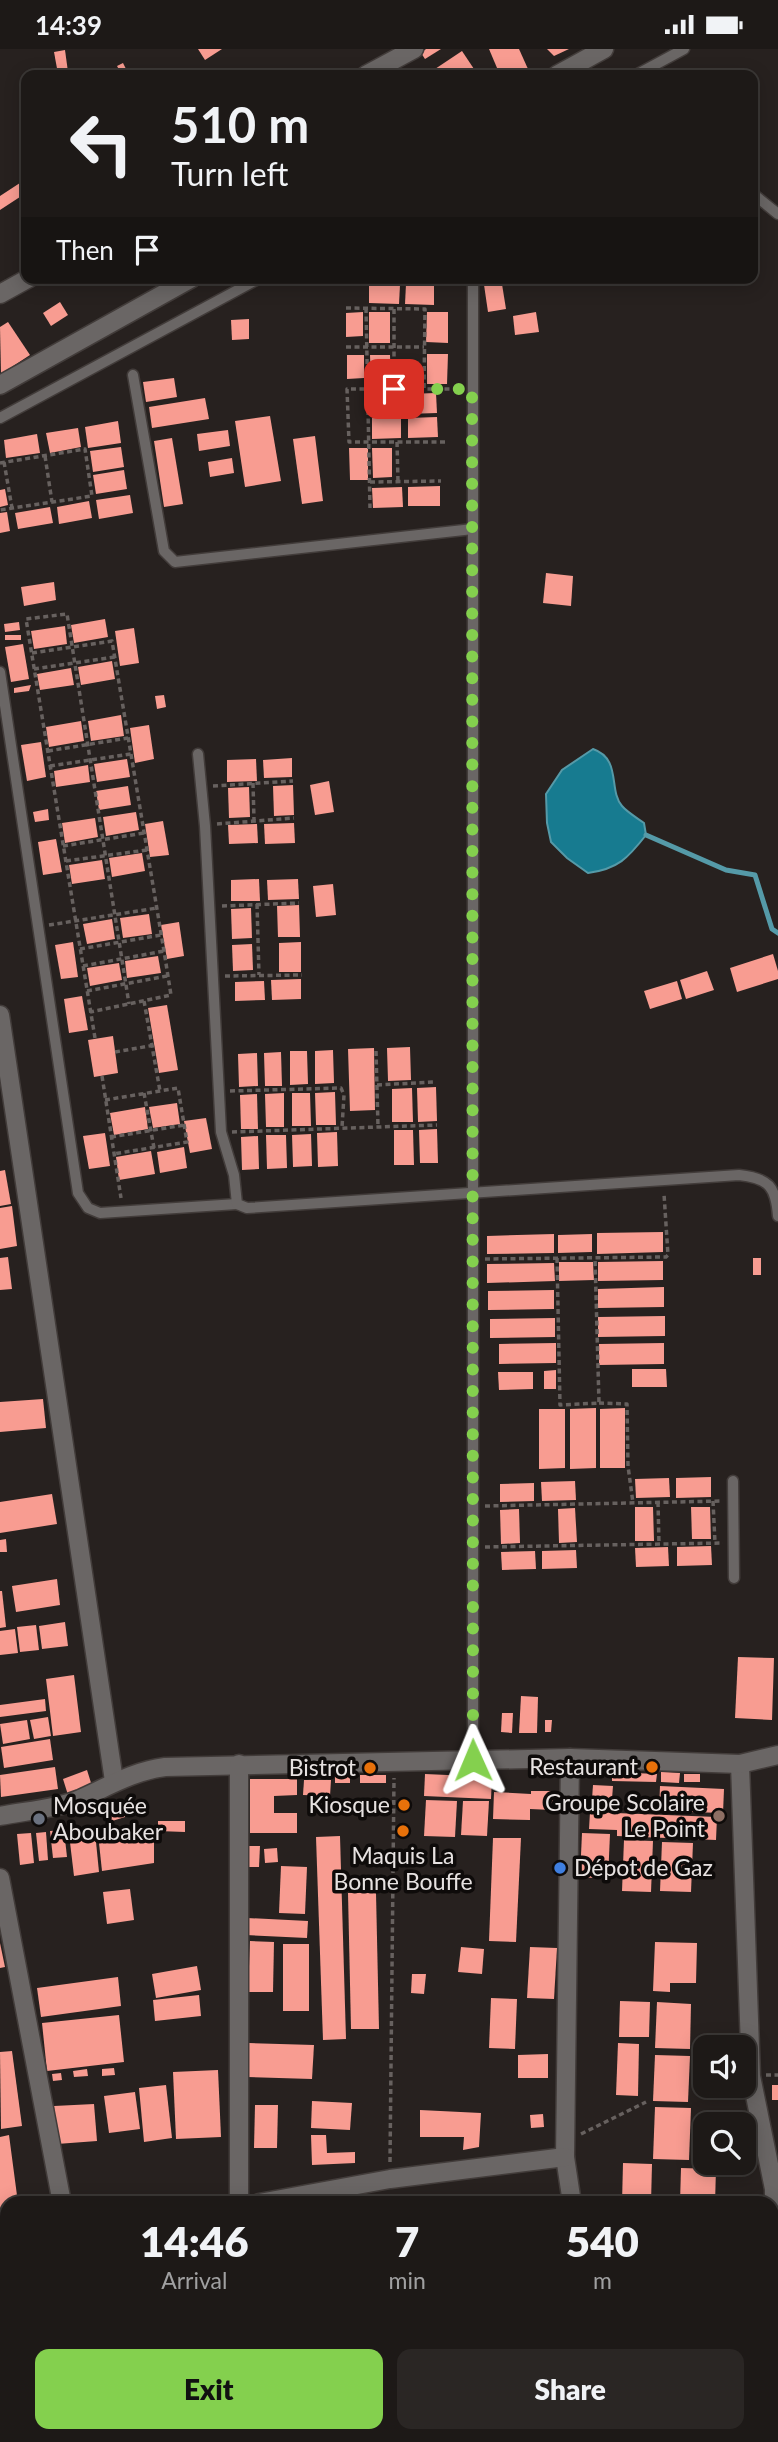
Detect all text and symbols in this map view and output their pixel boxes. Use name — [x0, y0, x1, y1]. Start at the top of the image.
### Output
text: 14:39 — [35, 9, 102, 41]
text: 510 m — [171, 95, 309, 153]
icon: left — [56, 98, 147, 189]
text: Turn left — [171, 154, 288, 193]
icon: arrive — [128, 231, 166, 269]
text: Then — [56, 234, 114, 266]
pin — [364, 359, 424, 419]
icon: arrive — [375, 370, 413, 408]
position arrow — [436, 1723, 510, 1797]
place label: Restaurant — [529, 1752, 639, 1780]
place label: Bistrot — [289, 1753, 357, 1781]
marker: Restaurant — [644, 1759, 660, 1775]
marker: Bistrot — [362, 1760, 378, 1776]
place label: Groupe Scolaire Le Point — [545, 1788, 706, 1842]
place label: Kiosque — [308, 1790, 390, 1818]
place label: Mosquée Aboubaker — [53, 1791, 164, 1845]
marker: Kiosque — [396, 1797, 412, 1813]
marker: Groupe Scolaire Le Point — [711, 1808, 727, 1824]
marker: Mosquée Aboubaker — [31, 1811, 47, 1827]
marker: Maquis La Bonne Bouffe — [395, 1823, 411, 1839]
place label: Maquis La Bonne Bouffe — [333, 1841, 473, 1895]
place label: Dépot de Gaz — [574, 1853, 713, 1881]
marker: Dépot de Gaz — [552, 1860, 568, 1876]
map controls — [693, 2035, 756, 2175]
button: sound — [693, 2035, 756, 2098]
button: search — [693, 2112, 756, 2175]
text: 14:46 — [140, 2216, 249, 2266]
text: 7 — [395, 2216, 419, 2266]
text: 540 — [566, 2216, 639, 2266]
text: Arrival — [161, 2266, 227, 2294]
text: min — [389, 2266, 426, 2294]
text: m — [593, 2266, 612, 2294]
button: Exit — [35, 2349, 383, 2429]
button: Share — [397, 2349, 744, 2429]

